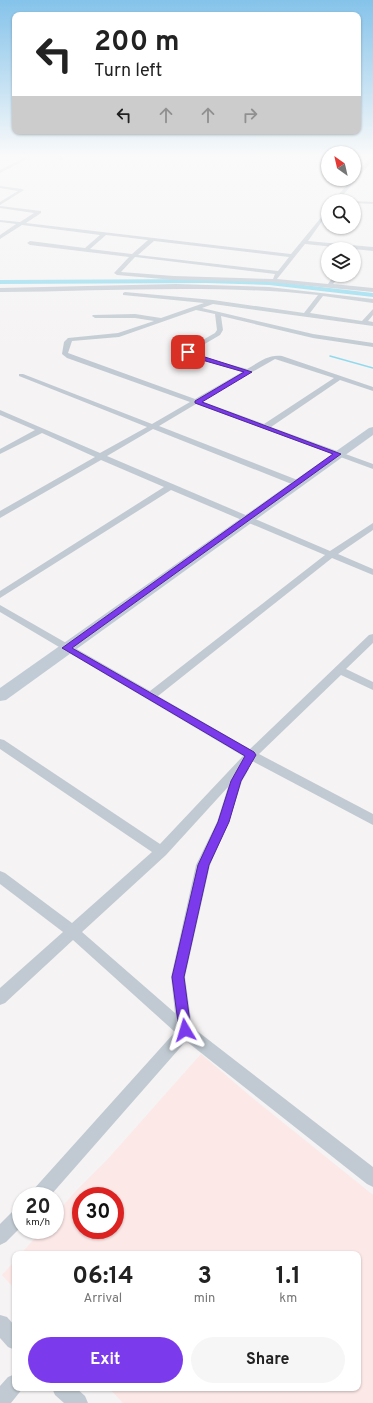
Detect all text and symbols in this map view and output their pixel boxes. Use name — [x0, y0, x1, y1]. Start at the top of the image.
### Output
text: 200 m — [94, 25, 180, 61]
icon: left — [28, 28, 80, 80]
text: Turn left — [94, 60, 162, 83]
icon: left — [113, 104, 135, 126]
icon: ahead — [155, 104, 177, 126]
icon: ahead — [197, 104, 219, 126]
icon: right — [239, 104, 261, 126]
north arrow — [321, 146, 361, 186]
map controls — [321, 146, 361, 282]
button: search — [321, 194, 361, 234]
button: layers — [321, 242, 361, 282]
pin — [171, 335, 205, 369]
icon: arrive — [177, 341, 199, 363]
position arrow — [164, 1009, 206, 1051]
speed limit sign: 30 — [72, 1187, 124, 1239]
text: 20 — [25, 1195, 51, 1221]
text: km/h — [26, 1216, 50, 1229]
text: 06:14 — [72, 1262, 134, 1292]
text: 3 — [197, 1262, 212, 1292]
text: 1.1 — [276, 1262, 301, 1292]
text: Arrival — [84, 1291, 122, 1307]
text: min — [194, 1291, 215, 1307]
text: km — [279, 1291, 297, 1307]
button: Exit — [28, 1337, 183, 1383]
button: Share — [191, 1337, 345, 1383]

